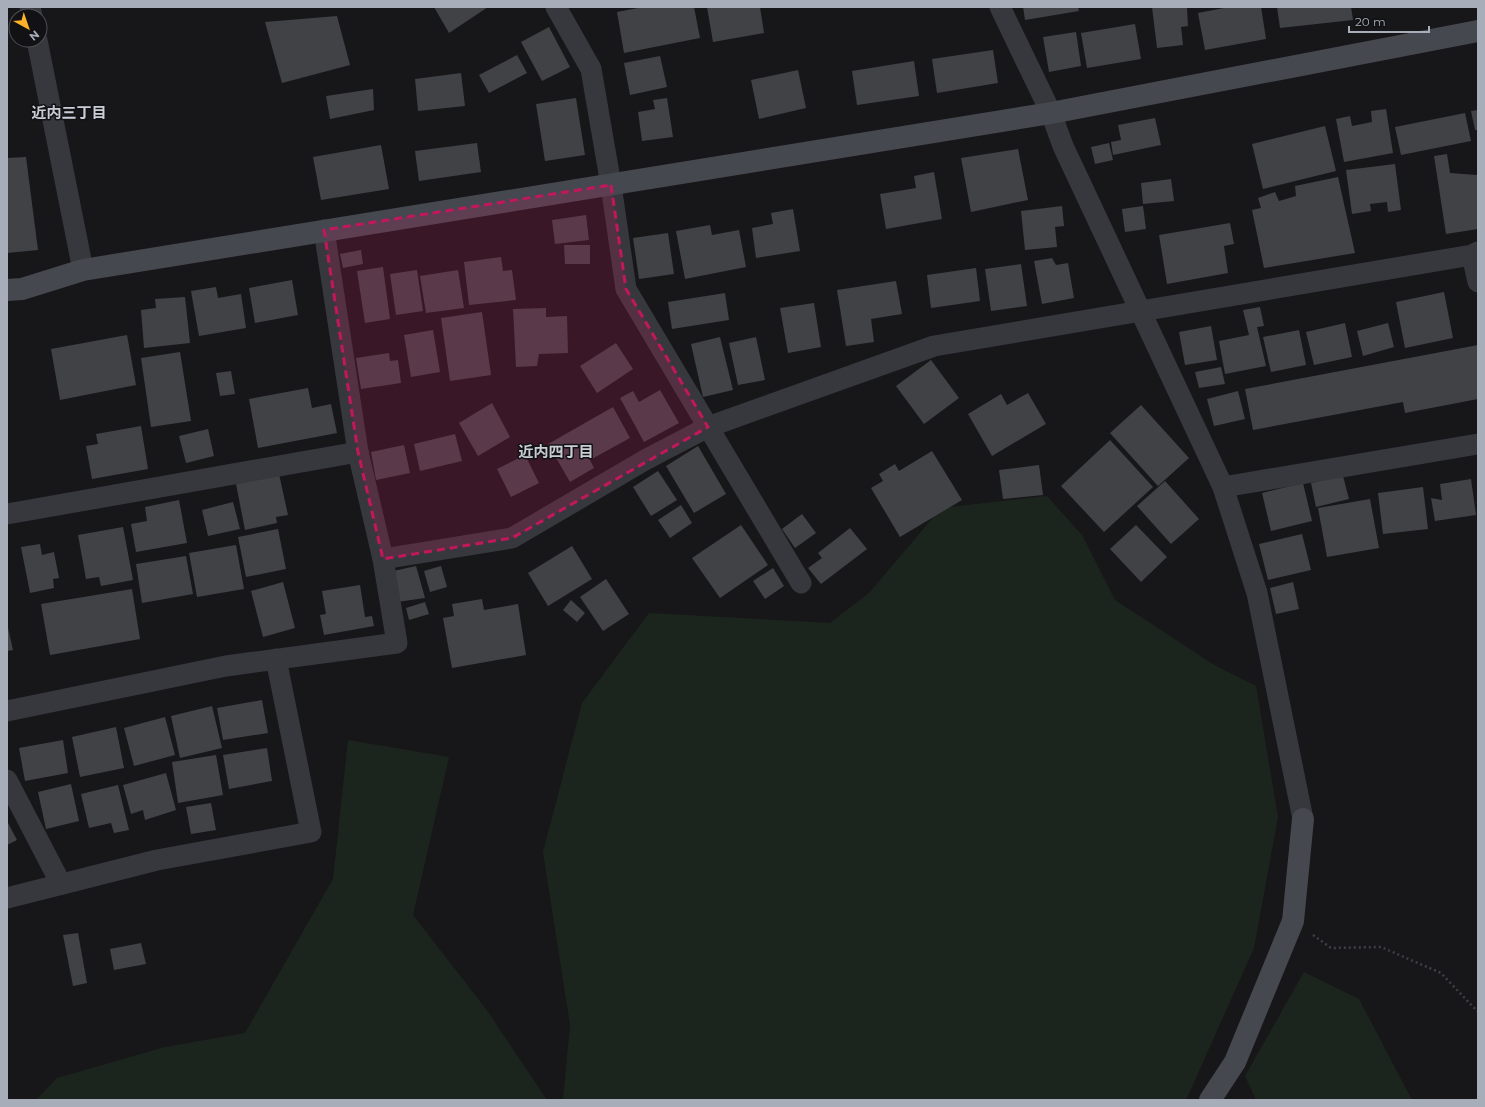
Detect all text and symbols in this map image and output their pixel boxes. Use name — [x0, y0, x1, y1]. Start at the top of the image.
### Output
north arrow — [8, 8, 48, 48]
scale bar — [1349, 8, 1429, 34]
text: 20 m — [1355, 14, 1386, 29]
text: N — [27, 27, 42, 44]
district label: 近内三丁目 — [31, 103, 107, 122]
district label: 近内四丁目 — [518, 442, 594, 461]

